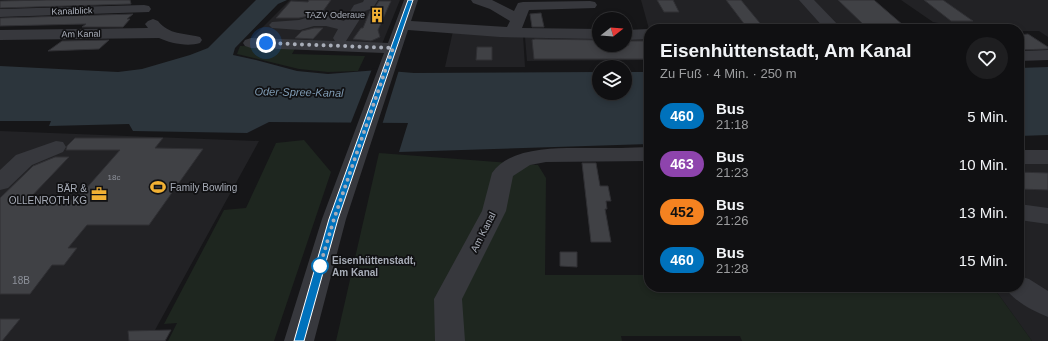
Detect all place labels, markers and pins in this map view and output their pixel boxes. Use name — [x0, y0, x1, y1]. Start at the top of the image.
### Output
building icon: TAZV Oderaue — [368, 6, 386, 24]
place label: TAZV Oderaue — [305, 10, 365, 20]
sports icon: Family Bowling — [149, 178, 167, 196]
place label: Family Bowling — [170, 182, 237, 193]
place label: BÄR & OLLENROTH KG — [9, 183, 87, 206]
office icon: BÄR & OLLENROTH KG — [90, 185, 108, 203]
place label: Eisenhüttenstadt, Am Kanal — [332, 255, 416, 278]
marker: Eisenhüttenstadt, Am Kanal — [311, 257, 329, 275]

